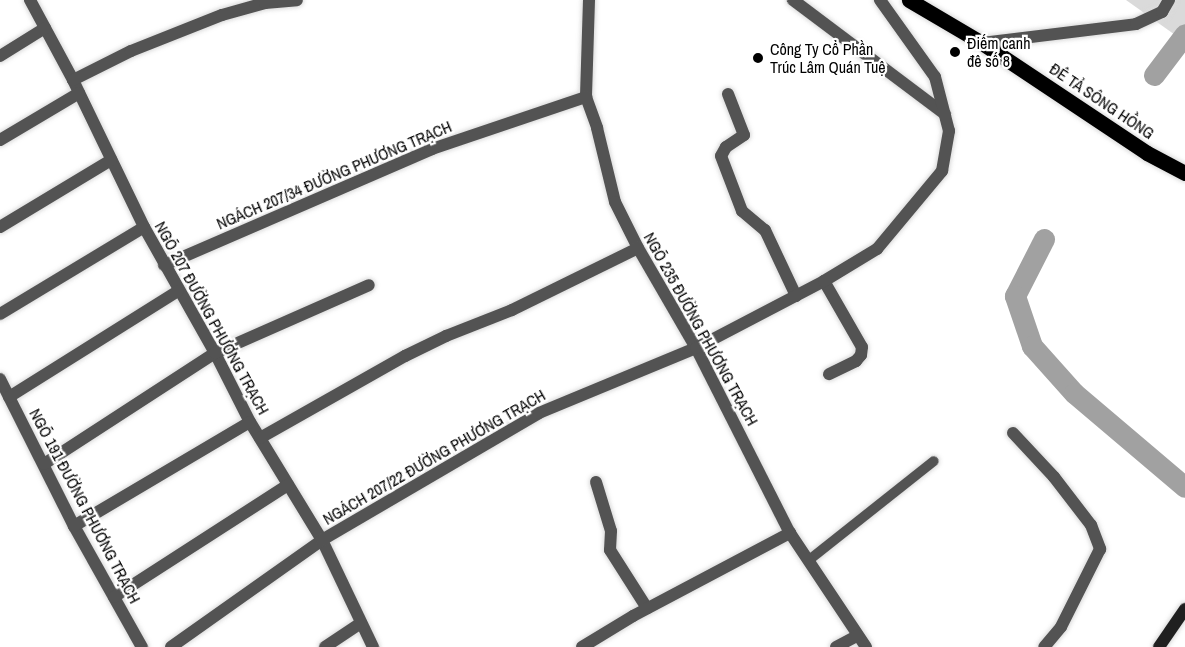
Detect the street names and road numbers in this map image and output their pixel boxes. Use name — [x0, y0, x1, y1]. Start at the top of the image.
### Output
street label: ĐÊ TẢ SÔNG HỒNG — [1046, 59, 1158, 143]
street label: NGÁCH 207/34 ĐƯỜNG PHƯƠNG TRẠCH — [213, 117, 455, 233]
street label: NGÕ 207 ĐƯỜNG PHƯƠNG TRẠCH — [151, 218, 273, 418]
street label: NGÕ 235 ĐƯỜNG PHƯƠNG TRẠCH — [640, 229, 762, 429]
street label: NGÁCH 207/22 ĐƯỜNG PHƯƠNG TRẠCH — [319, 385, 549, 529]
street label: NGÕ 191 ĐƯỜNG PHƯƠNG TRẠCH — [25, 405, 145, 607]

